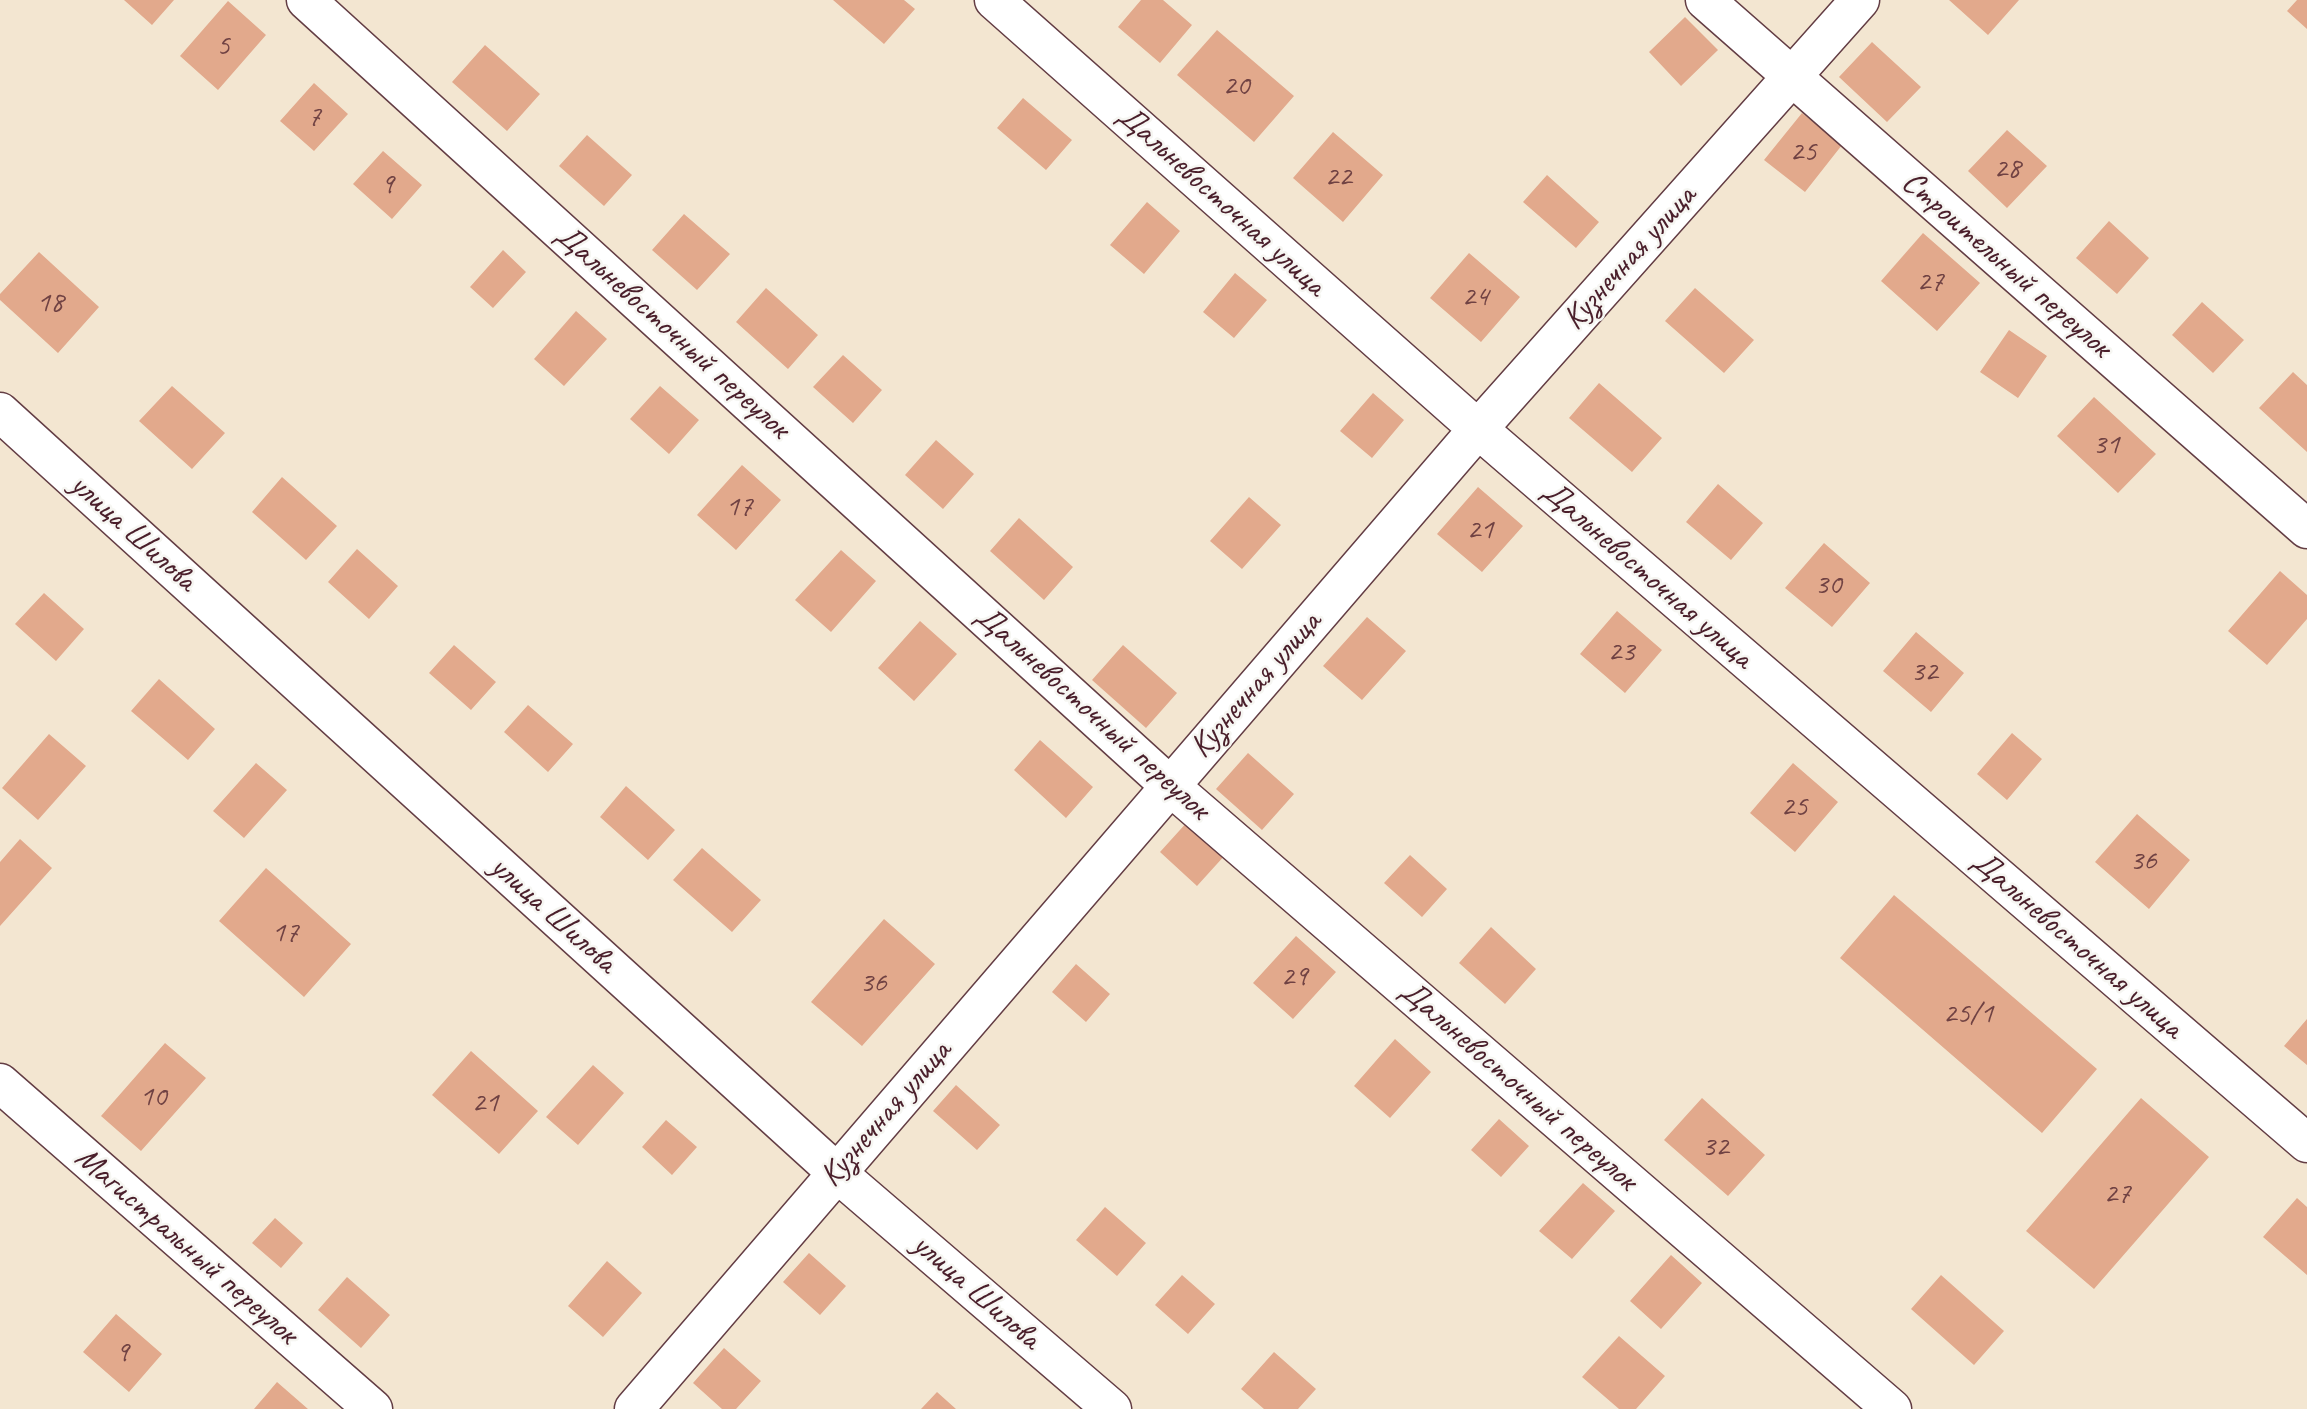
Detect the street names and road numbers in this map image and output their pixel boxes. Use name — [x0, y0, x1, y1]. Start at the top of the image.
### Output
street label: Дальневосточная улица — [1108, 97, 1334, 305]
street label: Строительный переулок — [1893, 163, 2119, 367]
street label: Кузнечная улица — [1555, 178, 1705, 338]
street label: Дальневосточный переулок — [546, 216, 798, 448]
street label: улица Шилова — [61, 466, 205, 600]
street label: Дальневосточная улица — [1533, 472, 1761, 678]
street label: Дальневосточный переулок — [966, 597, 1218, 829]
street label: Кузнечная улица — [1182, 604, 1330, 766]
street label: Дальневосточная улица — [1963, 842, 2191, 1048]
street label: улица Шилова — [481, 848, 625, 982]
street label: Дальневосточный переулок — [1391, 972, 1645, 1200]
street label: Кузнечная улица — [812, 1033, 960, 1195]
street label: Магистральный переулок — [66, 1138, 306, 1354]
street label: улица Шилова — [904, 1225, 1048, 1359]

